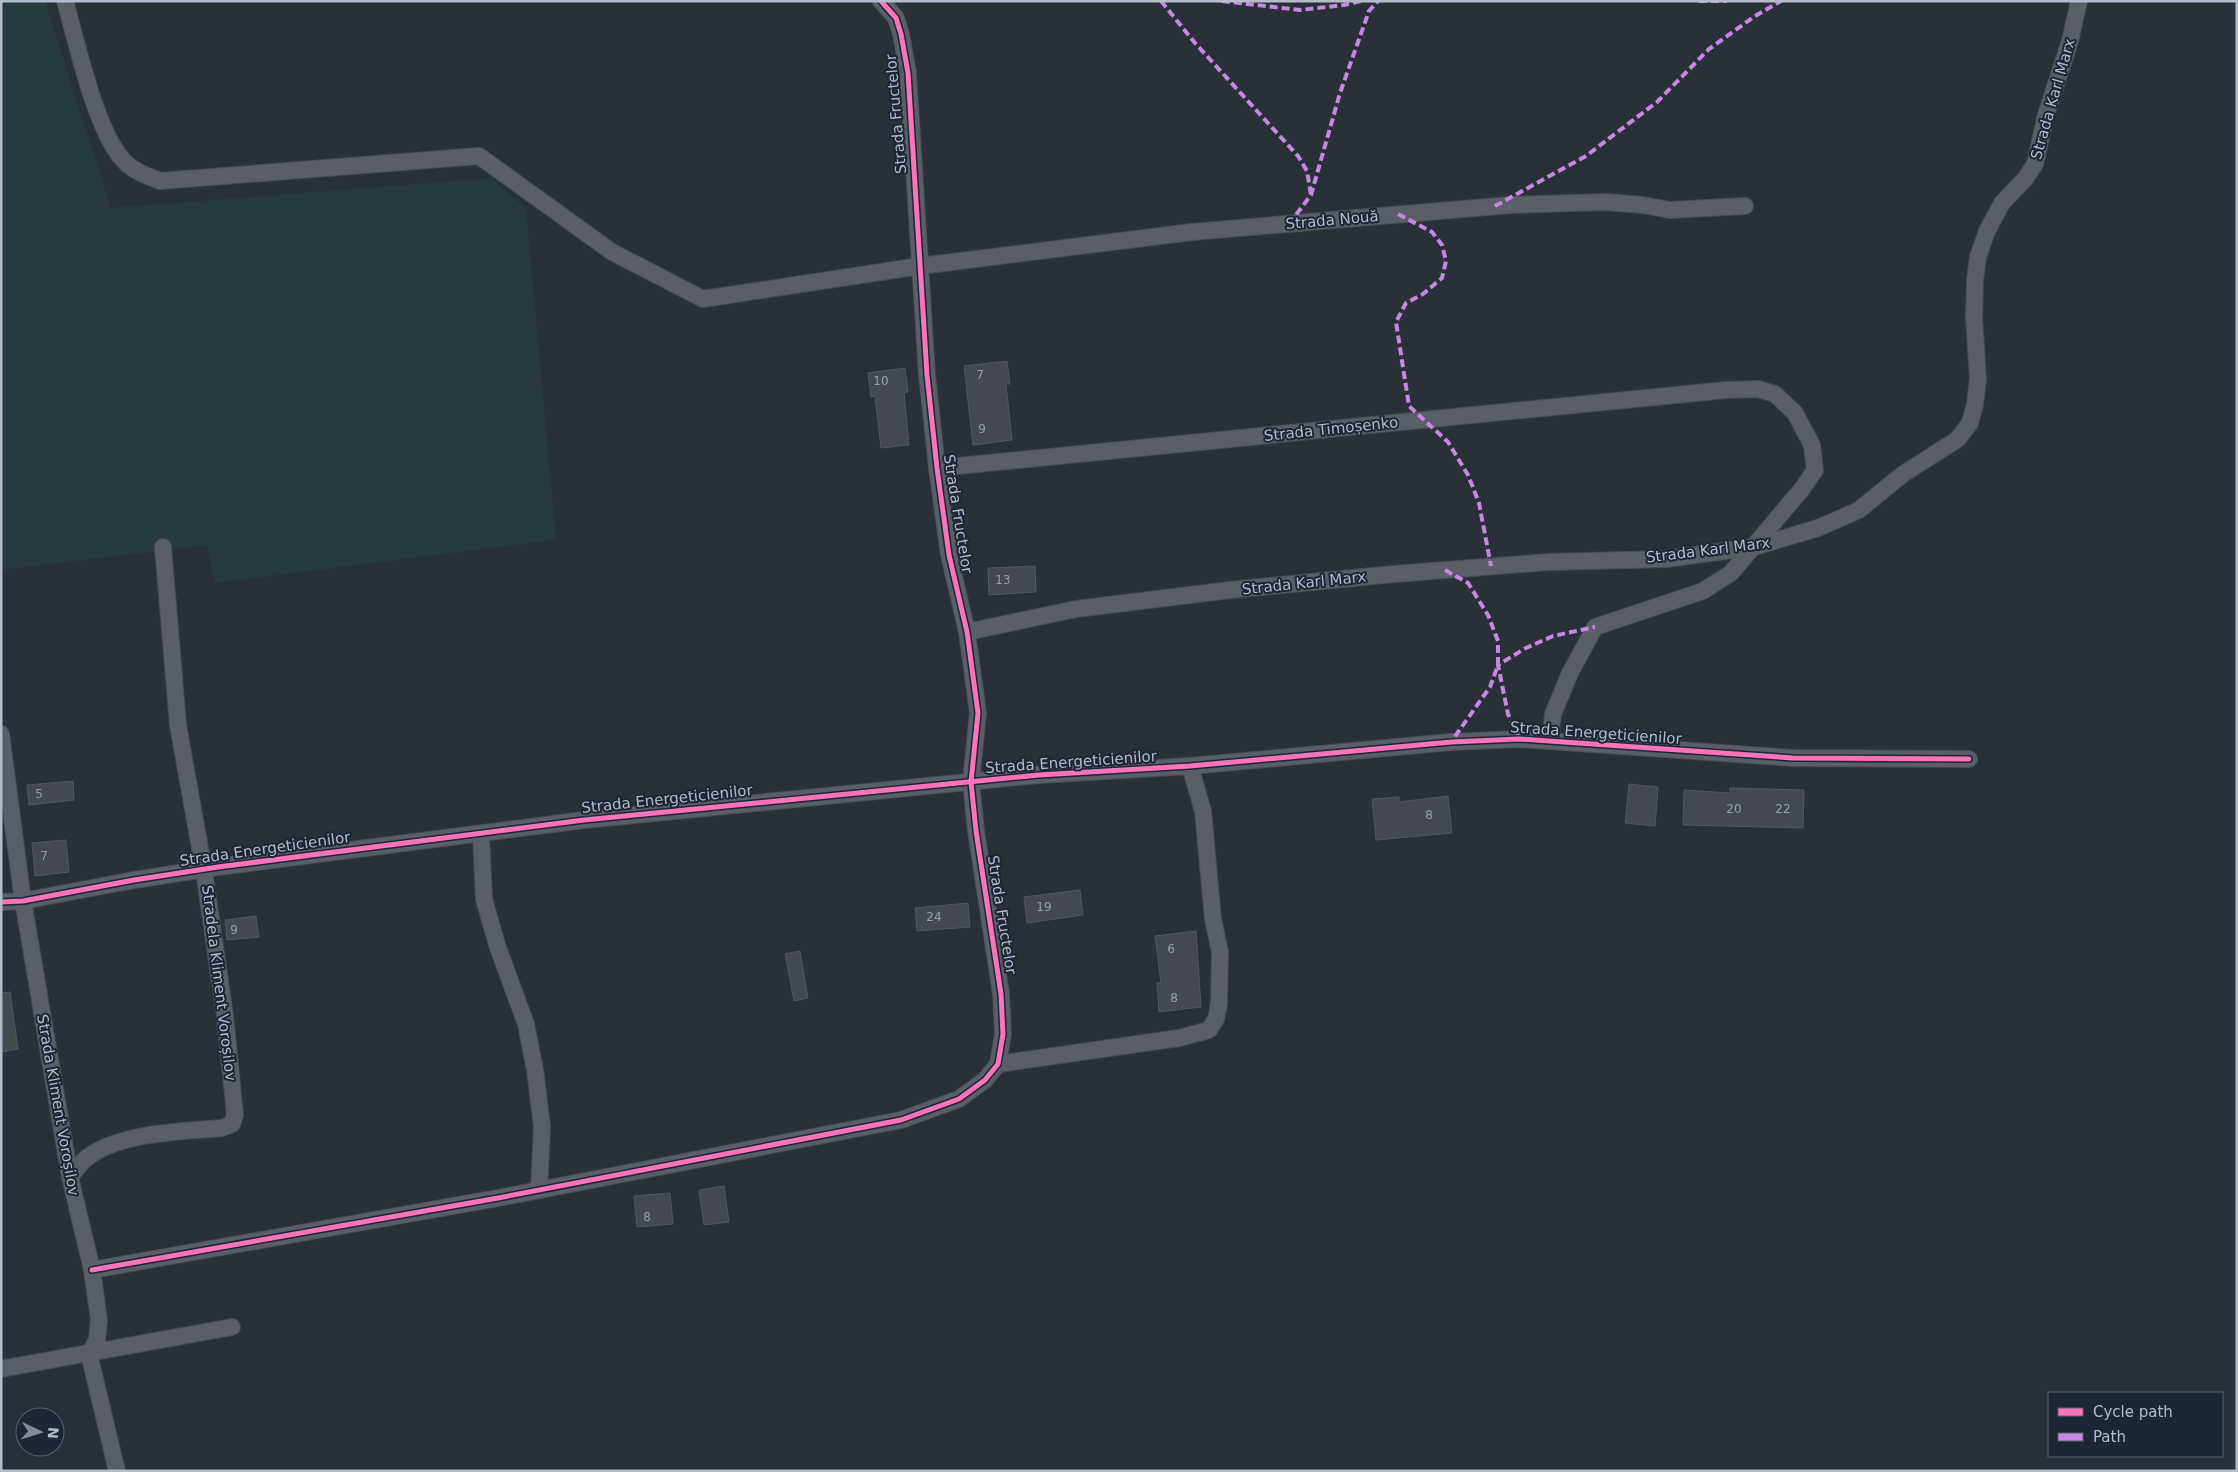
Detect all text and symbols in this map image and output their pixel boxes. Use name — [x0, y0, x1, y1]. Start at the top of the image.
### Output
street label: Strada Karl Marx — [2027, 36, 2079, 162]
street label: Strada Fructelor — [882, 52, 910, 175]
street label: Strada Nouă — [1285, 207, 1379, 233]
house number: 7 — [976, 368, 984, 382]
house number: 10 — [873, 374, 889, 388]
street label: Strada Timoșenko — [1263, 413, 1399, 445]
house number: 9 — [978, 422, 986, 436]
street label: Strada Fructelor — [940, 453, 976, 576]
street label: Strada Karl Marx — [1645, 533, 1771, 567]
street label: Strada Karl Marx — [1241, 568, 1367, 598]
house number: 13 — [995, 573, 1011, 587]
street label: Strada Energeticienilor — [1510, 718, 1683, 748]
street label: Strada Energeticienilor — [985, 747, 1158, 777]
street label: Strada Energeticienilor — [581, 781, 754, 817]
house number: 5 — [35, 787, 43, 801]
house number: 20 — [1726, 802, 1742, 816]
house number: 22 — [1775, 802, 1791, 816]
house number: 8 — [1425, 808, 1433, 822]
street label: Strada Energeticienilor — [179, 828, 352, 870]
house number: 7 — [40, 849, 48, 863]
street label: Strada Fructelor — [984, 854, 1020, 977]
street label: Stradela Kliment Voroșilov — [198, 884, 240, 1082]
house number: 19 — [1036, 900, 1052, 914]
house number: 24 — [926, 910, 942, 924]
house number: 9 — [230, 923, 238, 937]
house number: 6 — [1167, 942, 1175, 956]
house number: 8 — [1170, 991, 1178, 1005]
street label: Strada Kliment Voroșilov — [33, 1013, 83, 1197]
house number: 8 — [643, 1210, 651, 1224]
legend — [2048, 1392, 2223, 1457]
text: Cycle path — [2093, 1403, 2173, 1421]
north arrow — [15, 1407, 65, 1457]
text: N — [45, 1427, 61, 1439]
text: Path — [2093, 1428, 2126, 1446]

